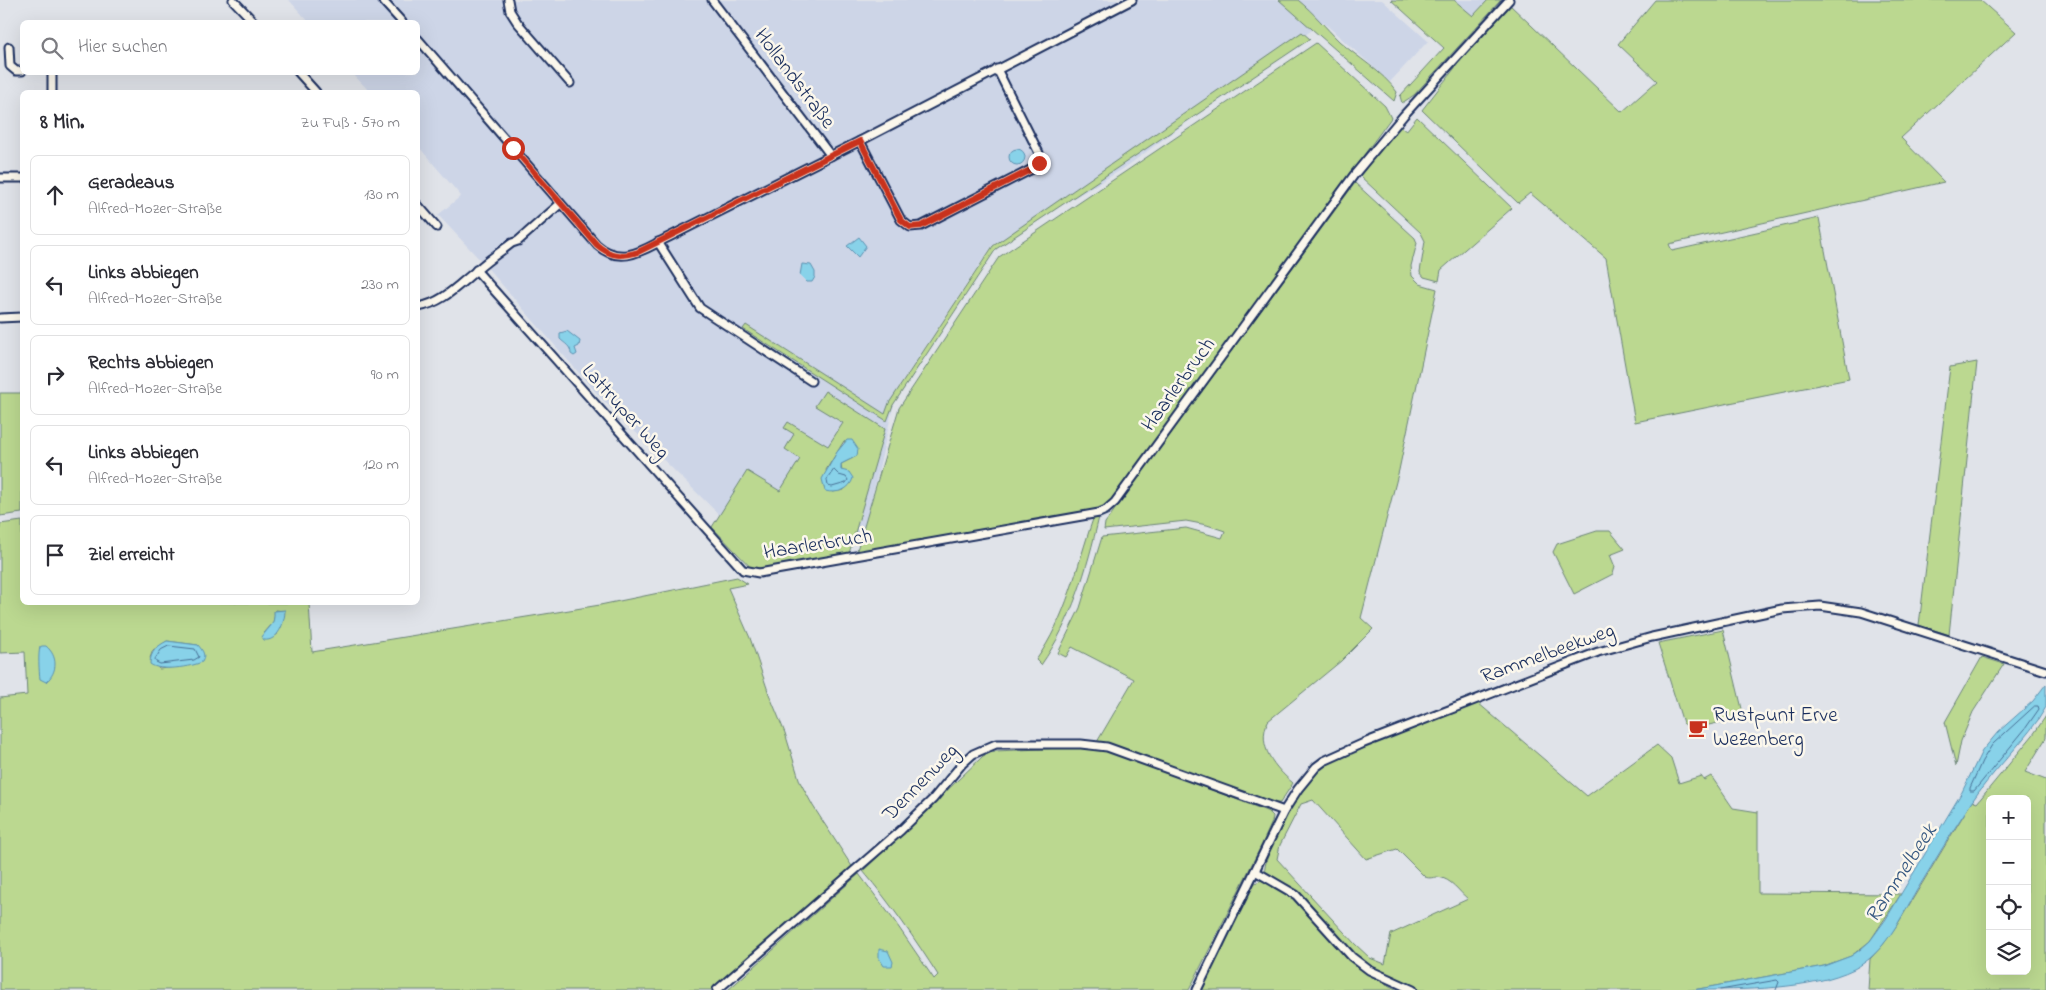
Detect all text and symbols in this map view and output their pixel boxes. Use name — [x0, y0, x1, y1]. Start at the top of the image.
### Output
search box — [20, 20, 420, 75]
street label: Hollandstraße — [746, 22, 842, 136]
icon: search — [38, 34, 66, 62]
text: Hier suchen — [78, 34, 167, 61]
text: 8 Min. — [40, 108, 84, 138]
text: Zu Fuß · 570 m — [301, 111, 400, 135]
route start — [502, 137, 525, 160]
route end — [1028, 152, 1051, 175]
text: Geradeaus — [88, 170, 175, 197]
icon: ahead — [41, 181, 69, 209]
text: 130 m — [364, 183, 399, 207]
text: Alfred-Mozer-Straße — [88, 197, 222, 221]
text: Links abbiegen — [88, 260, 199, 287]
icon: left — [41, 271, 69, 299]
text: 230 m — [361, 273, 399, 297]
text: Alfred-Mozer-Straße — [88, 287, 222, 311]
street label: Haarlerbruch — [1135, 332, 1223, 438]
text: Rechts abbiegen — [88, 350, 213, 377]
street label: Lattruper Weg — [572, 358, 676, 468]
icon: right — [41, 361, 69, 389]
text: 90 m — [371, 363, 399, 387]
text: Alfred-Mozer-Straße — [88, 377, 222, 401]
text: Links abbiegen — [88, 440, 199, 467]
icon: left — [41, 451, 69, 479]
text: 120 m — [363, 453, 399, 477]
text: Alfred-Mozer-Straße — [88, 467, 222, 491]
street label: Haarlerbruch — [761, 522, 875, 568]
icon: arrive — [41, 541, 69, 569]
text: Ziel erreicht — [88, 542, 175, 569]
street label: Rammelbeekweg — [1477, 616, 1620, 694]
place label: Rustpunt Erve Wezenberg — [1713, 701, 1838, 757]
cafe icon: Rustpunt Erve Wezenberg — [1687, 717, 1709, 739]
street label: Dennenweg — [875, 737, 967, 831]
map controls — [1986, 795, 2031, 975]
button: + — [1986, 795, 2031, 840]
water label: Rammelbeek — [1858, 817, 1947, 930]
button: − — [1986, 840, 2031, 885]
button: locate — [1986, 885, 2031, 930]
button: layers — [1986, 930, 2031, 975]

